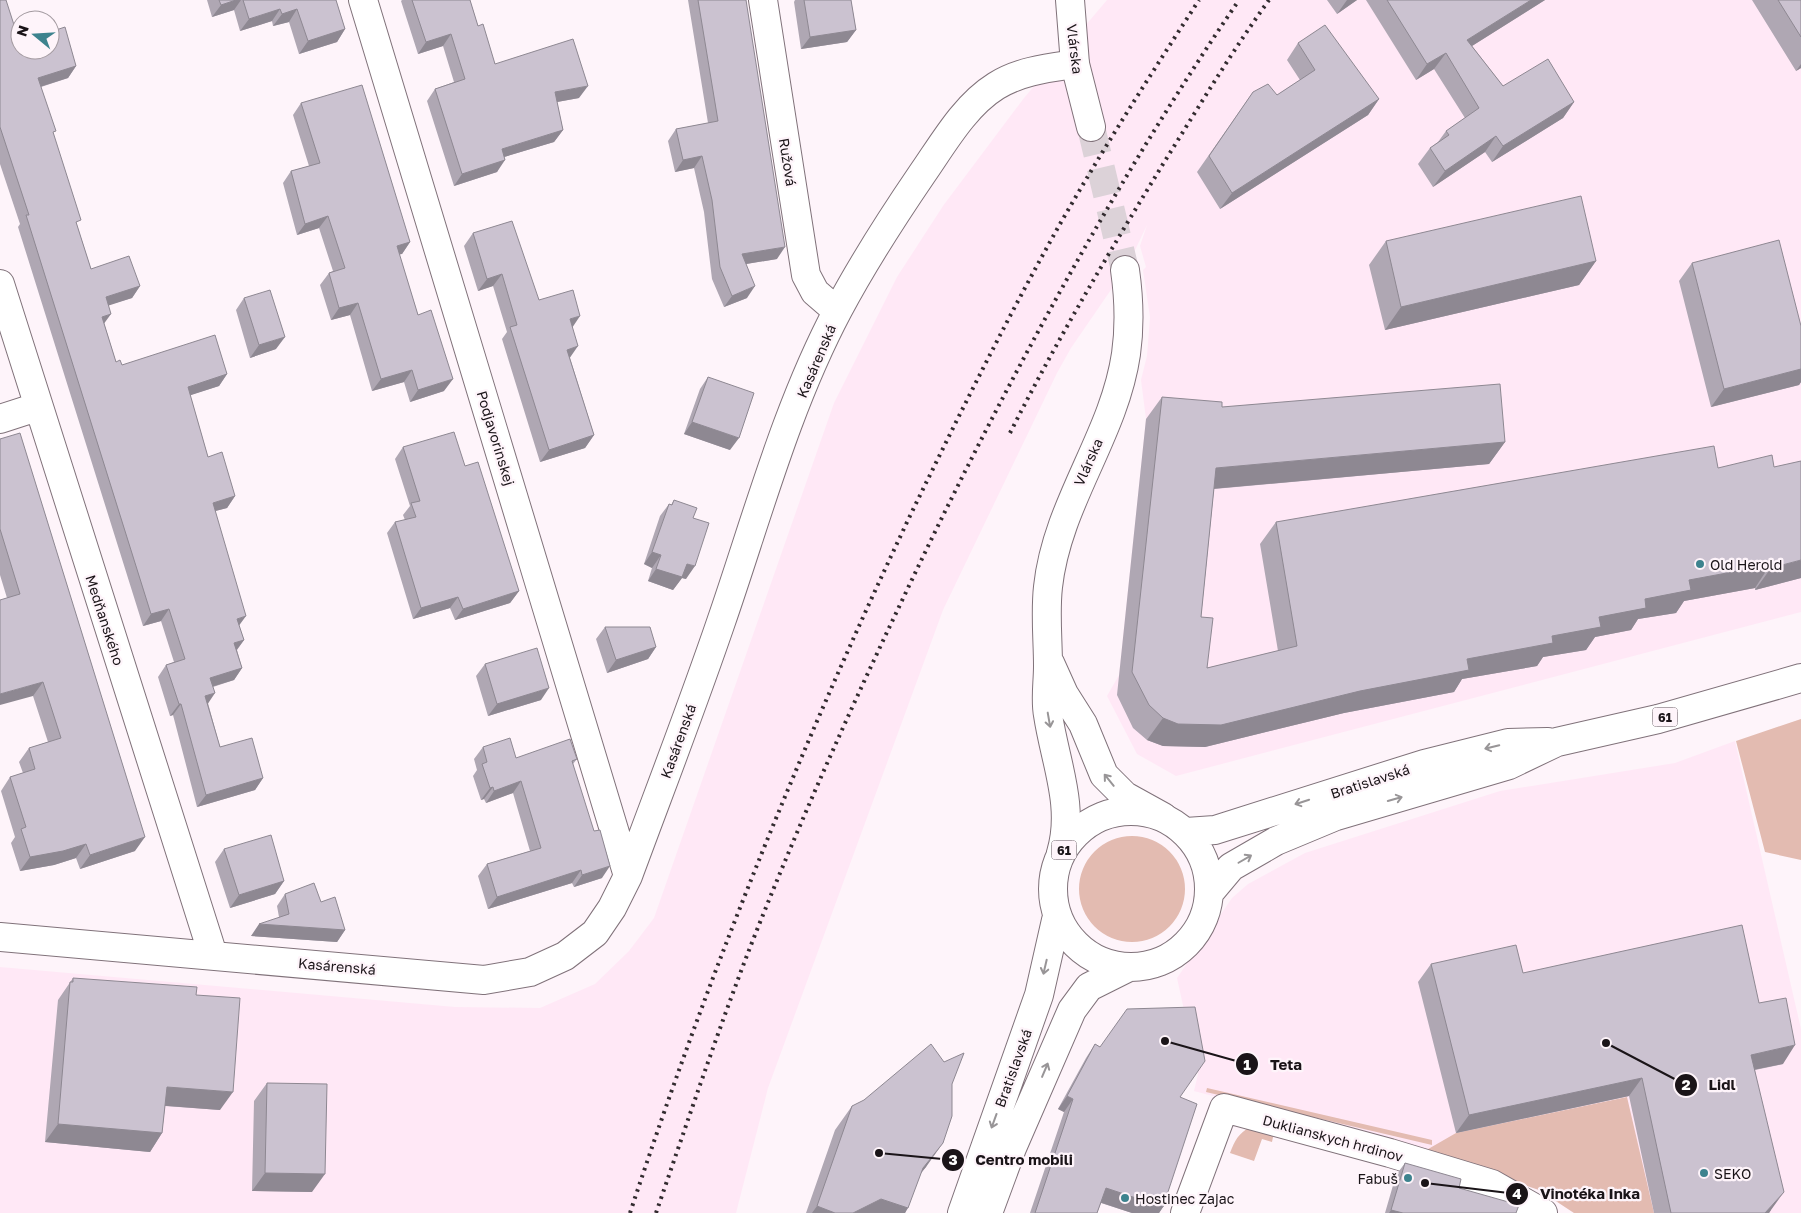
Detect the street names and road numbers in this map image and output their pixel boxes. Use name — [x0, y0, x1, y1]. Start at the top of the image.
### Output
street label: Vlárska — [1063, 23, 1087, 75]
street label: Ružová — [776, 137, 800, 187]
street label: Kasárenská — [793, 322, 839, 400]
street label: Podjavorinskej — [474, 389, 518, 487]
street label: Vlárska — [1070, 436, 1106, 488]
street label: Medňanského — [82, 573, 128, 667]
street label: Kasárenská — [657, 701, 699, 781]
road number: 61 — [1652, 708, 1678, 726]
street label: Bratislavská — [1328, 760, 1412, 802]
road number: 61 — [1052, 840, 1076, 860]
street label: Kasárenská — [297, 954, 377, 978]
street label: Bratislavská — [991, 1026, 1035, 1110]
street label: Duklianskych hrdinov — [1261, 1111, 1405, 1165]

